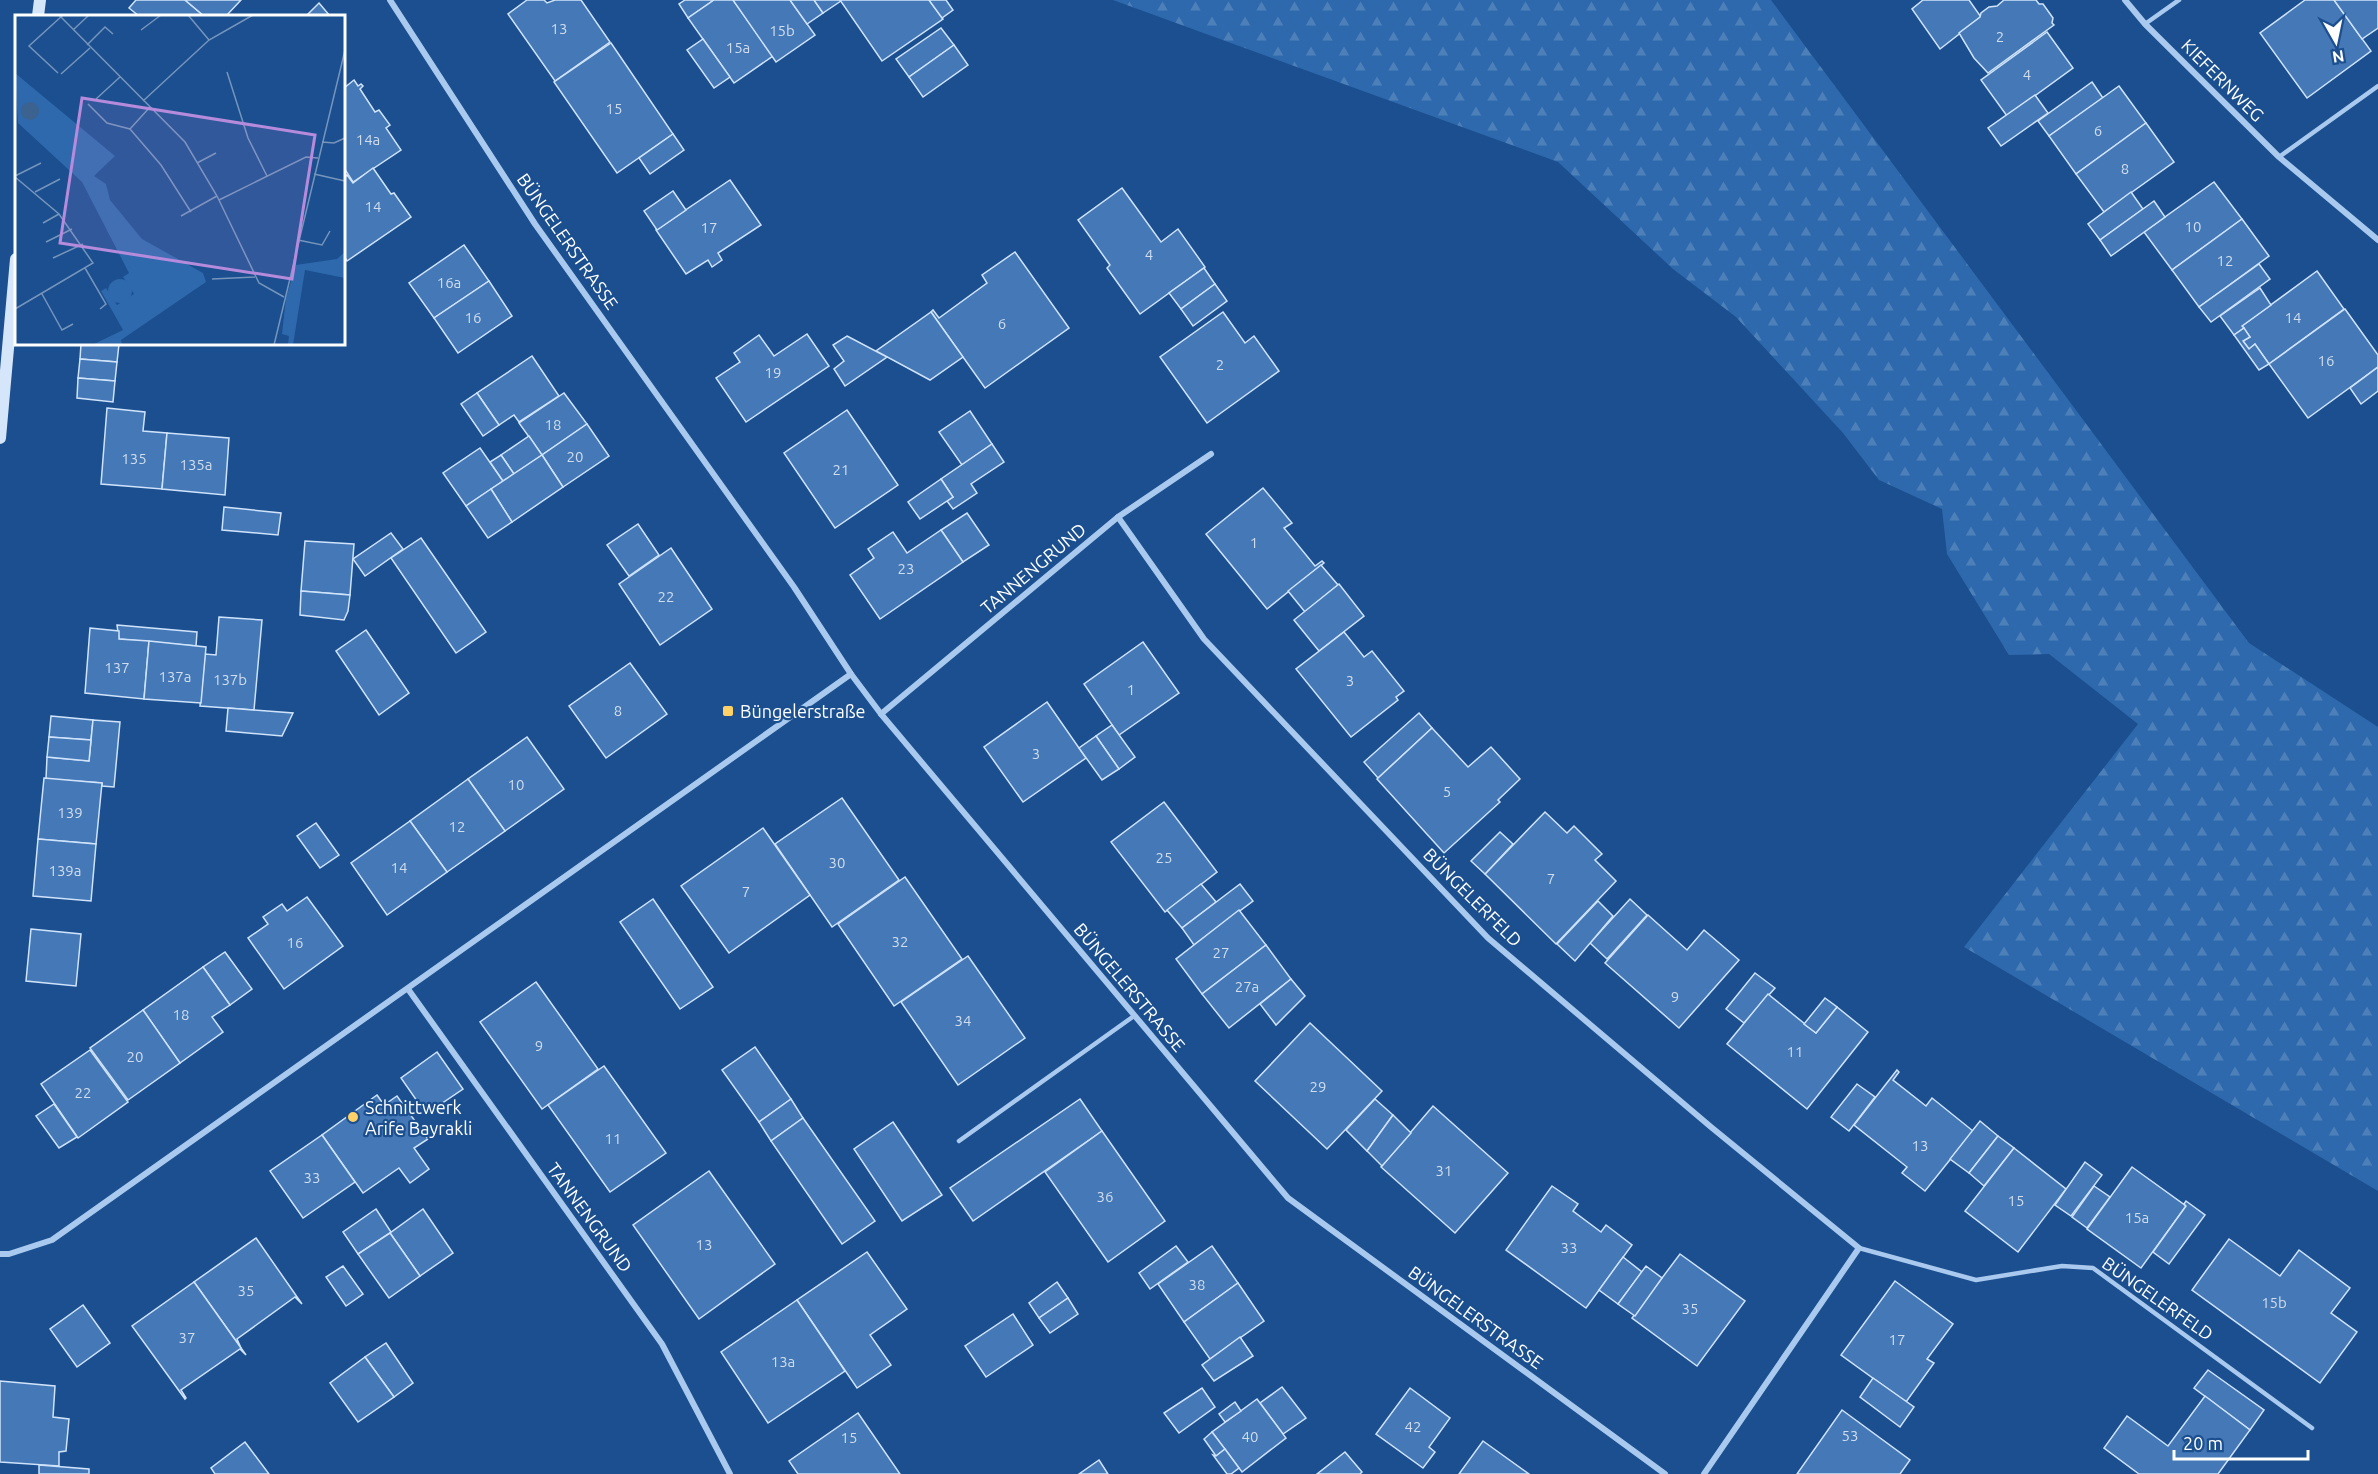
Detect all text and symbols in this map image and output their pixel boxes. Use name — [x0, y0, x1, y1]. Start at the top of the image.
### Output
north arrow — [2306, 12, 2366, 72]
inset map — [15, 15, 345, 345]
house number: 13 — [551, 20, 567, 37]
house number: 15b — [769, 22, 795, 39]
house number: 2 — [1996, 28, 2004, 45]
street label: KIEFERNWEG — [2178, 35, 2268, 125]
house number: 15a — [726, 39, 750, 56]
text: N — [2331, 47, 2346, 67]
house number: 4 — [2023, 66, 2031, 83]
house number: 15 — [606, 100, 622, 117]
house number: 6 — [2094, 122, 2102, 139]
house number: 14a — [356, 131, 380, 148]
house number: 8 — [2121, 160, 2129, 177]
street label: BÜNGELERSTRASSE — [514, 169, 622, 313]
house number: 14 — [365, 198, 381, 215]
house number: 10 — [2185, 218, 2201, 235]
house number: 17 — [701, 219, 717, 236]
house number: 4 — [1145, 246, 1153, 263]
house number: 12 — [2217, 252, 2233, 269]
house number: 16a — [437, 274, 461, 291]
house number: 16 — [465, 309, 481, 326]
house number: 14 — [2285, 309, 2301, 326]
house number: 6 — [998, 315, 1006, 332]
house number: 16 — [2318, 352, 2334, 369]
house number: 2 — [1216, 356, 1224, 373]
house number: 19 — [765, 364, 781, 381]
house number: 18 — [545, 416, 561, 433]
house number: 20 — [567, 448, 583, 465]
house number: 135 — [121, 450, 147, 467]
house number: 135a — [179, 456, 213, 473]
house number: 21 — [833, 461, 849, 478]
street label: TANNENGRUND — [977, 518, 1089, 618]
house number: 1 — [1250, 534, 1258, 551]
house number: 23 — [898, 560, 914, 577]
house number: 22 — [658, 588, 674, 605]
house number: 137 — [104, 659, 130, 676]
house number: 137a — [158, 668, 192, 685]
house number: 137b — [213, 671, 247, 688]
house number: 3 — [1346, 672, 1354, 689]
house number: 1 — [1127, 681, 1135, 698]
place label: Büngelerstraße — [740, 701, 865, 721]
house number: 8 — [614, 702, 622, 719]
marker: Büngelerstraße — [721, 704, 735, 718]
house number: 3 — [1032, 745, 1040, 762]
house number: 10 — [508, 776, 524, 793]
house number: 5 — [1443, 783, 1451, 800]
house number: 139 — [57, 804, 83, 821]
house number: 12 — [449, 818, 465, 835]
street label: BÜNGELERFELD — [1420, 844, 1526, 950]
house number: 25 — [1156, 849, 1172, 866]
house number: 30 — [829, 854, 845, 871]
house number: 14 — [391, 859, 407, 876]
house number: 139a — [48, 862, 82, 879]
house number: 7 — [1547, 870, 1555, 887]
house number: 7 — [742, 883, 750, 900]
street label: BÜNGELERSTRASSE — [1071, 919, 1189, 1055]
house number: 32 — [892, 933, 908, 950]
house number: 16 — [287, 934, 303, 951]
house number: 27 — [1213, 944, 1229, 961]
house number: 27a — [1235, 978, 1259, 995]
house number: 9 — [1671, 988, 1679, 1005]
house number: 18 — [173, 1006, 189, 1023]
house number: 34 — [955, 1012, 971, 1029]
house number: 9 — [535, 1037, 543, 1054]
house number: 11 — [1787, 1043, 1803, 1060]
house number: 20 — [127, 1048, 143, 1065]
house number: 29 — [1310, 1078, 1326, 1095]
house number: 22 — [75, 1084, 91, 1101]
place label: Schnittwerk Arife Bayrakli — [365, 1097, 472, 1138]
marker: Schnittwerk Arife Bayrakli — [346, 1110, 360, 1124]
house number: 11 — [605, 1130, 621, 1147]
house number: 13 — [1912, 1137, 1928, 1154]
street label: TANNENGRUND — [544, 1158, 636, 1276]
house number: 31 — [1436, 1162, 1452, 1179]
house number: 33 — [304, 1169, 320, 1186]
house number: 36 — [1097, 1188, 1113, 1205]
house number: 15 — [2008, 1192, 2024, 1209]
house number: 15a — [2125, 1209, 2149, 1226]
house number: 13 — [696, 1236, 712, 1253]
house number: 33 — [1561, 1239, 1577, 1256]
street label: BÜNGELERFELD — [2099, 1252, 2217, 1344]
street label: BÜNGELERSTRASSE — [1405, 1262, 1547, 1372]
house number: 38 — [1189, 1276, 1205, 1293]
house number: 35 — [238, 1282, 254, 1299]
house number: 15b — [2261, 1294, 2287, 1311]
house number: 35 — [1682, 1300, 1698, 1317]
house number: 37 — [179, 1329, 195, 1346]
house number: 17 — [1889, 1331, 1905, 1348]
house number: 13a — [771, 1353, 795, 1370]
house number: 42 — [1405, 1418, 1421, 1435]
scale bar — [2174, 1423, 2308, 1461]
house number: 53 — [1842, 1427, 1858, 1444]
house number: 40 — [1242, 1428, 1258, 1445]
house number: 15 — [841, 1429, 857, 1446]
text: 20 m — [2183, 1433, 2223, 1453]

